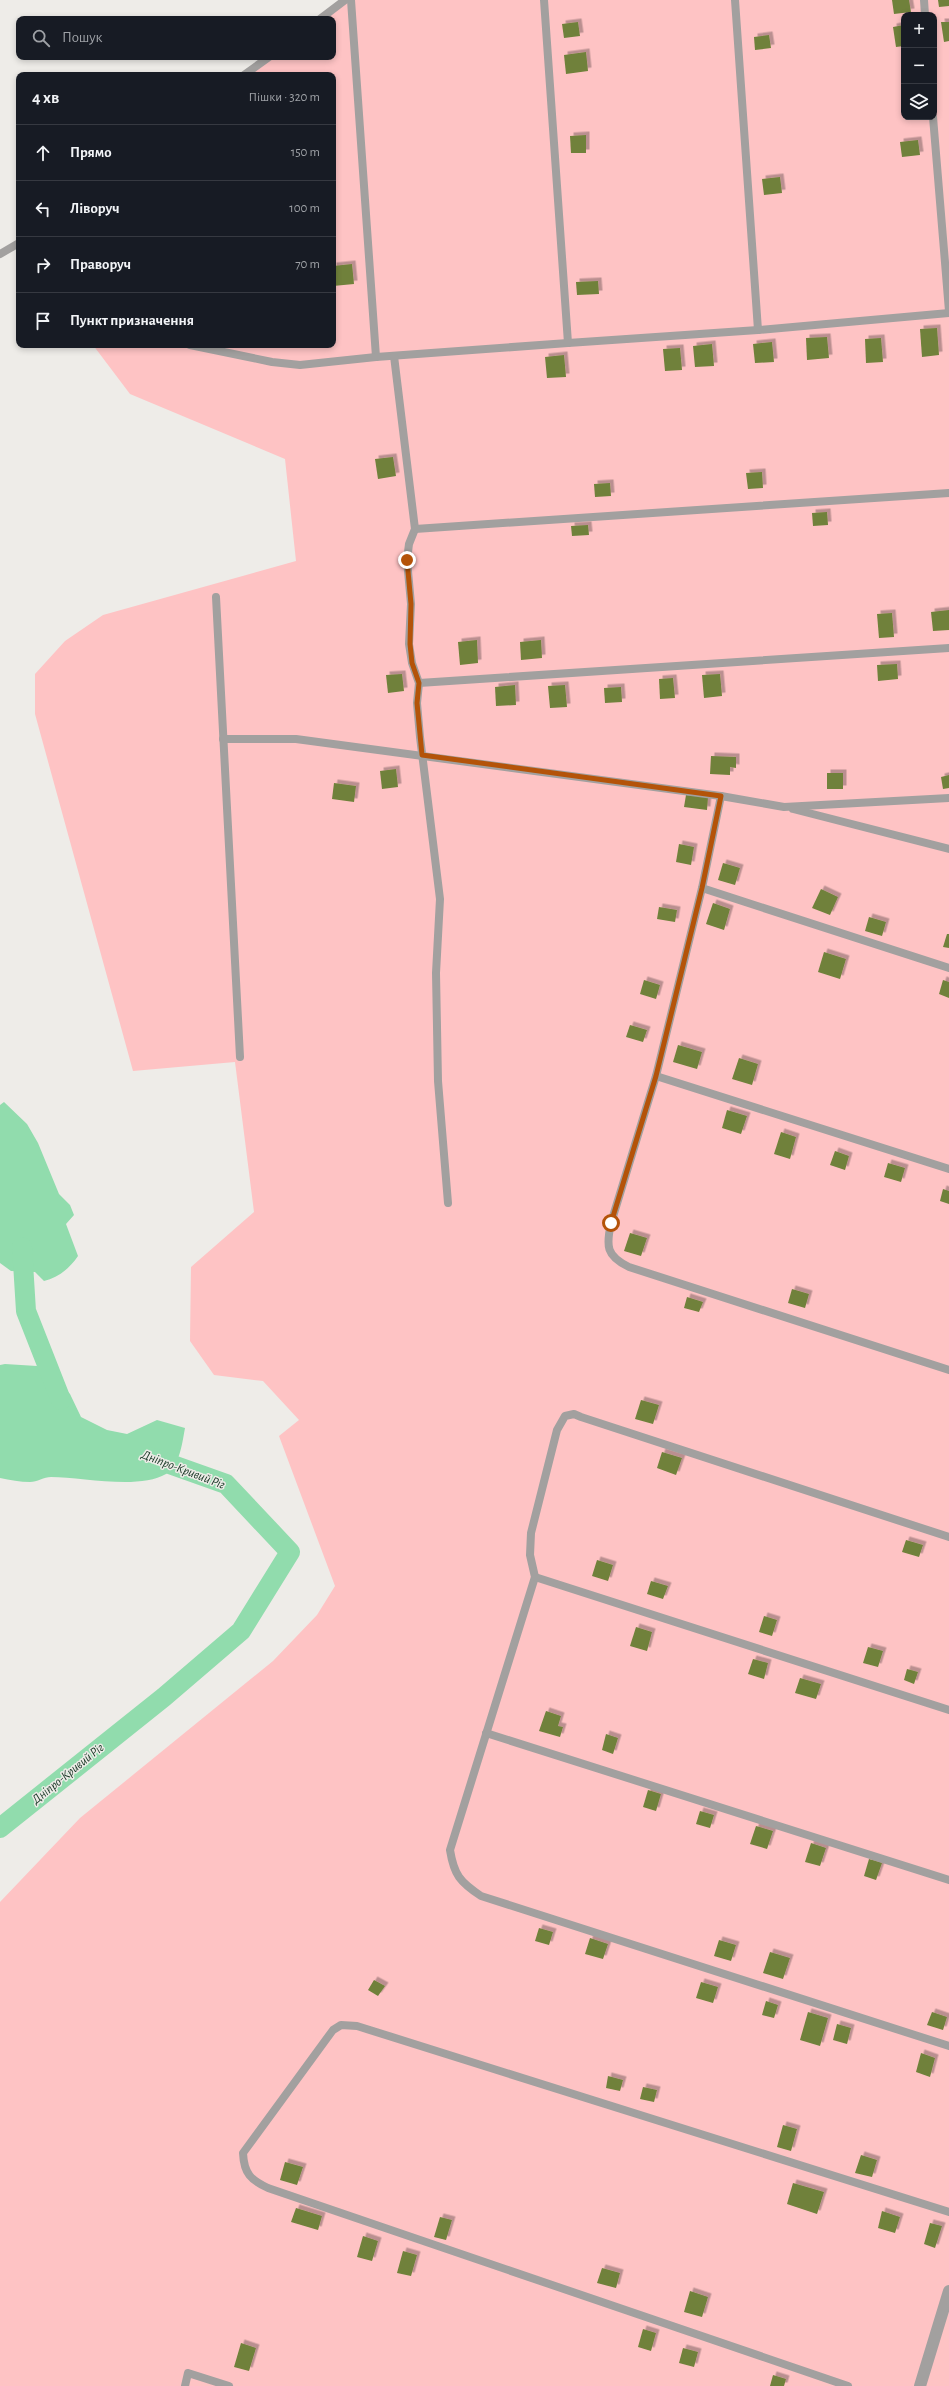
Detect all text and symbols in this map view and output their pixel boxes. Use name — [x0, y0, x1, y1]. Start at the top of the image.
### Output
map controls — [901, 12, 937, 120]
button: + — [901, 12, 937, 48]
search box — [16, 16, 336, 60]
icon: search — [30, 27, 52, 49]
text: Пошук — [62, 30, 102, 45]
button: − — [901, 48, 937, 84]
button: layers — [901, 84, 937, 120]
text: 4 хв — [32, 89, 59, 106]
text: Пішки · 320 m — [249, 91, 320, 104]
icon: ahead — [32, 142, 54, 164]
text: Прямо — [70, 145, 112, 160]
text: 150 m — [291, 146, 320, 159]
icon: left — [32, 198, 54, 220]
text: Ліворуч — [70, 201, 120, 216]
text: 100 m — [289, 202, 320, 215]
icon: right — [32, 254, 54, 276]
text: Праворуч — [70, 257, 131, 272]
text: 70 m — [295, 258, 320, 271]
icon: arrive — [32, 310, 54, 332]
text: Пункт призначення — [70, 313, 194, 328]
route end — [398, 551, 416, 569]
route start — [602, 1214, 620, 1232]
water label: Дніпро-Кривий Ріг — [138, 1448, 227, 1492]
water label: Дніпро-Кривий Ріг — [29, 1741, 106, 1807]

